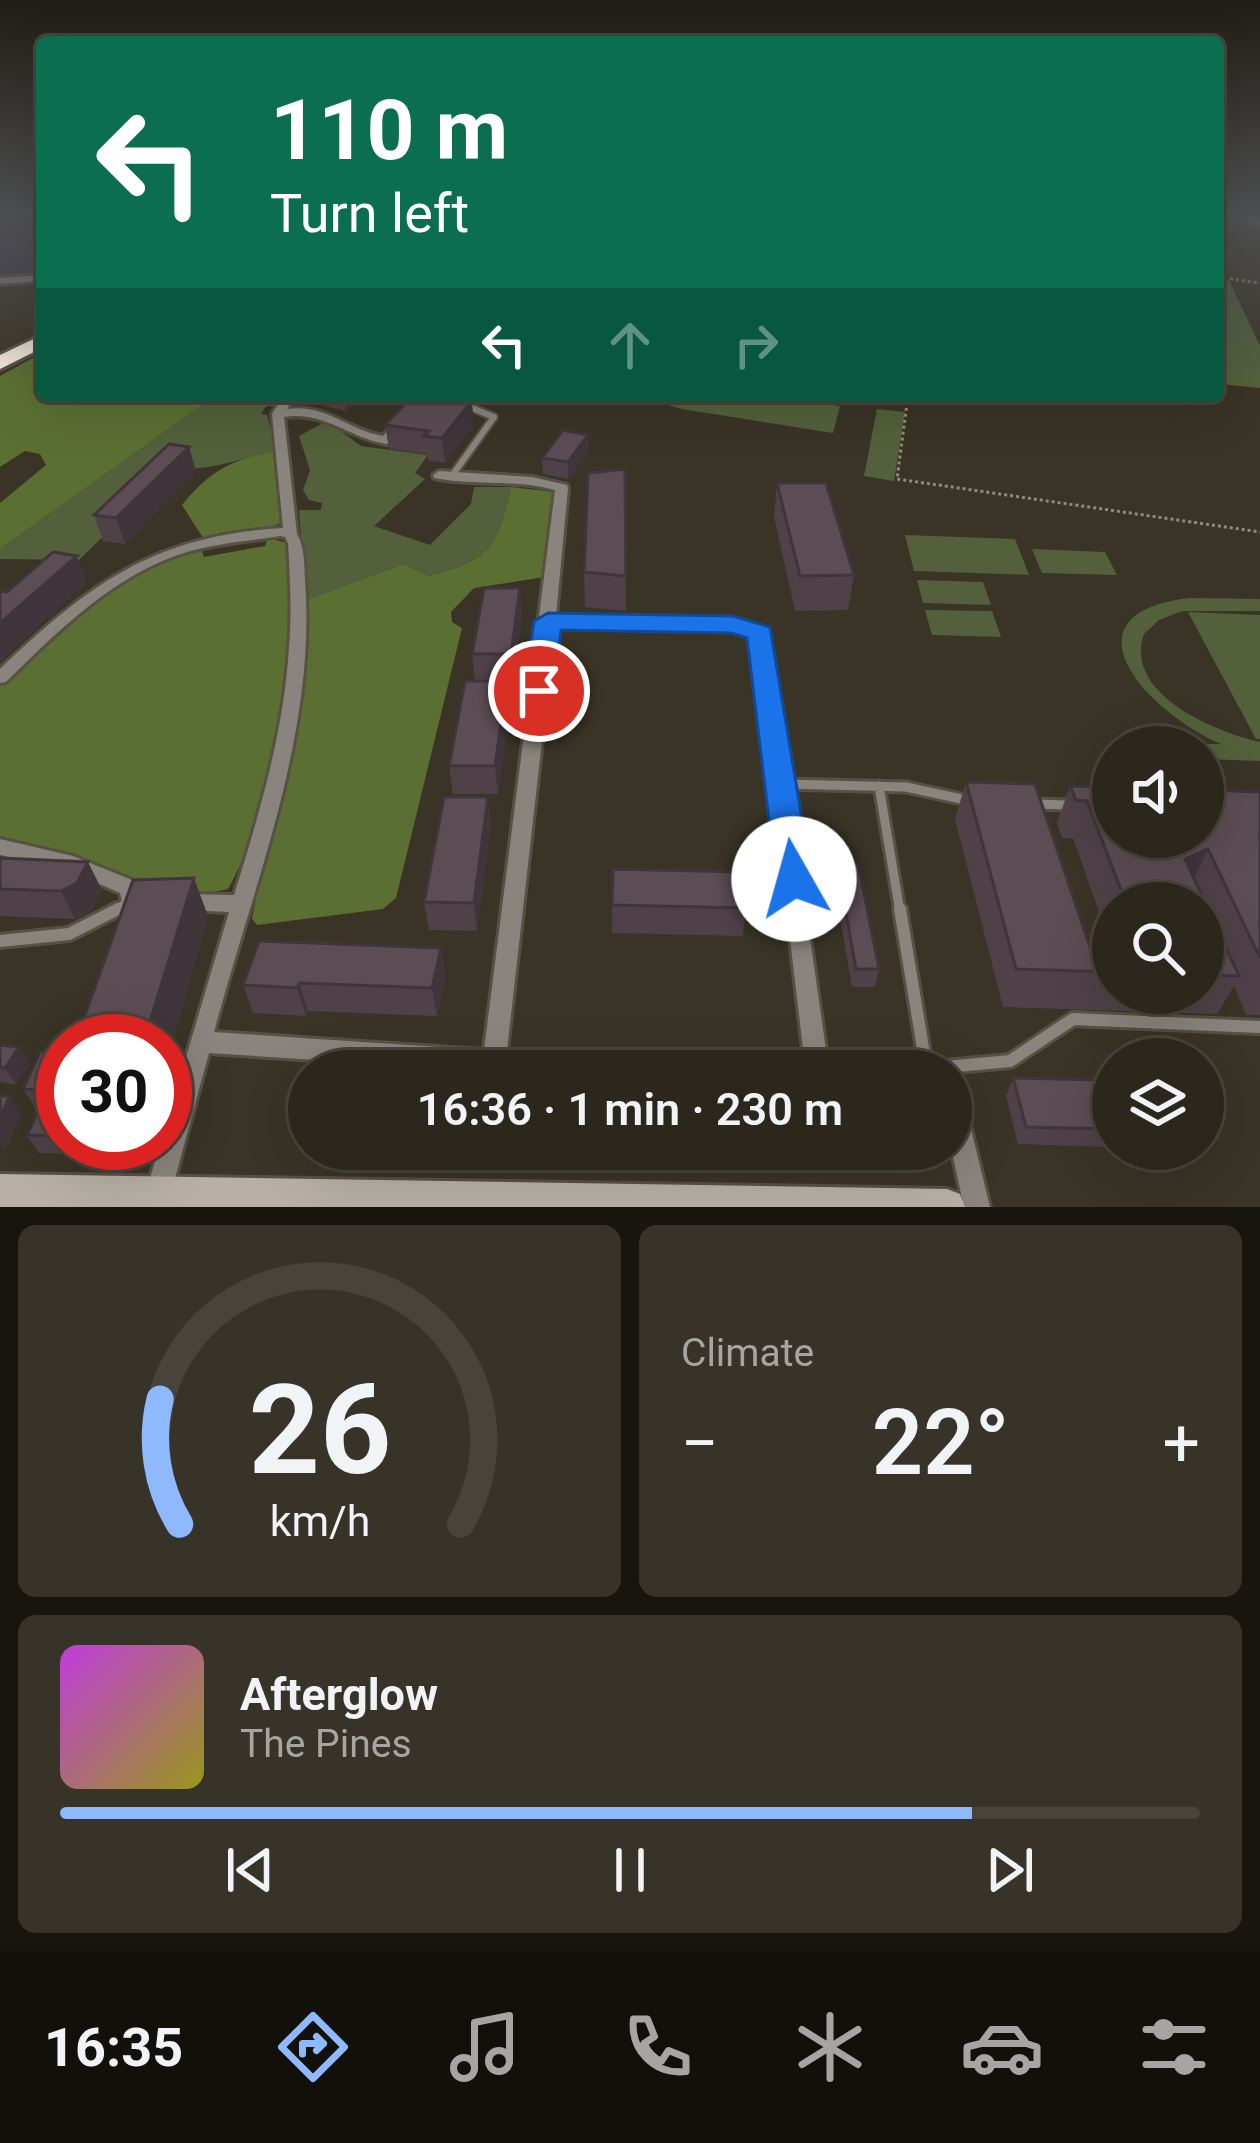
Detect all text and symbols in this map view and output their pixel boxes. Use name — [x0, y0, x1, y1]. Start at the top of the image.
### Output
text: 110 m — [270, 81, 508, 180]
icon: left — [72, 84, 228, 240]
text: Turn left — [270, 182, 469, 245]
icon: left — [471, 312, 537, 378]
icon: ahead — [597, 312, 663, 378]
icon: right — [723, 312, 789, 378]
pin — [488, 640, 590, 742]
icon: arrive — [506, 658, 572, 724]
map controls — [1092, 726, 1224, 1170]
button: sound — [1092, 726, 1224, 858]
position arrow — [731, 816, 857, 942]
button: search — [1092, 882, 1224, 1014]
speed limit sign: 30 — [36, 1014, 192, 1170]
button: layers — [1092, 1038, 1224, 1170]
text: 16:36 · 1 min · 230 m — [417, 1083, 843, 1136]
text: Climate — [681, 1330, 814, 1376]
text: 26 — [248, 1357, 391, 1503]
text: 22° — [872, 1391, 1009, 1496]
text: − — [681, 1405, 719, 1482]
text: + — [1163, 1405, 1200, 1482]
text: km/h — [269, 1496, 370, 1546]
text: Afterglow — [240, 1668, 438, 1721]
text: The Pines — [240, 1721, 412, 1767]
icon: previous — [217, 1837, 283, 1903]
icon: pause — [597, 1837, 663, 1903]
icon: next — [977, 1837, 1043, 1903]
icon: directions — [271, 2005, 355, 2089]
icon: music — [443, 2005, 527, 2089]
icon: phone — [616, 2005, 700, 2089]
icon: climate — [788, 2005, 872, 2089]
icon: car — [960, 2005, 1044, 2089]
icon: filters — [1132, 2005, 1216, 2089]
text: 16:35 — [44, 2016, 183, 2079]

